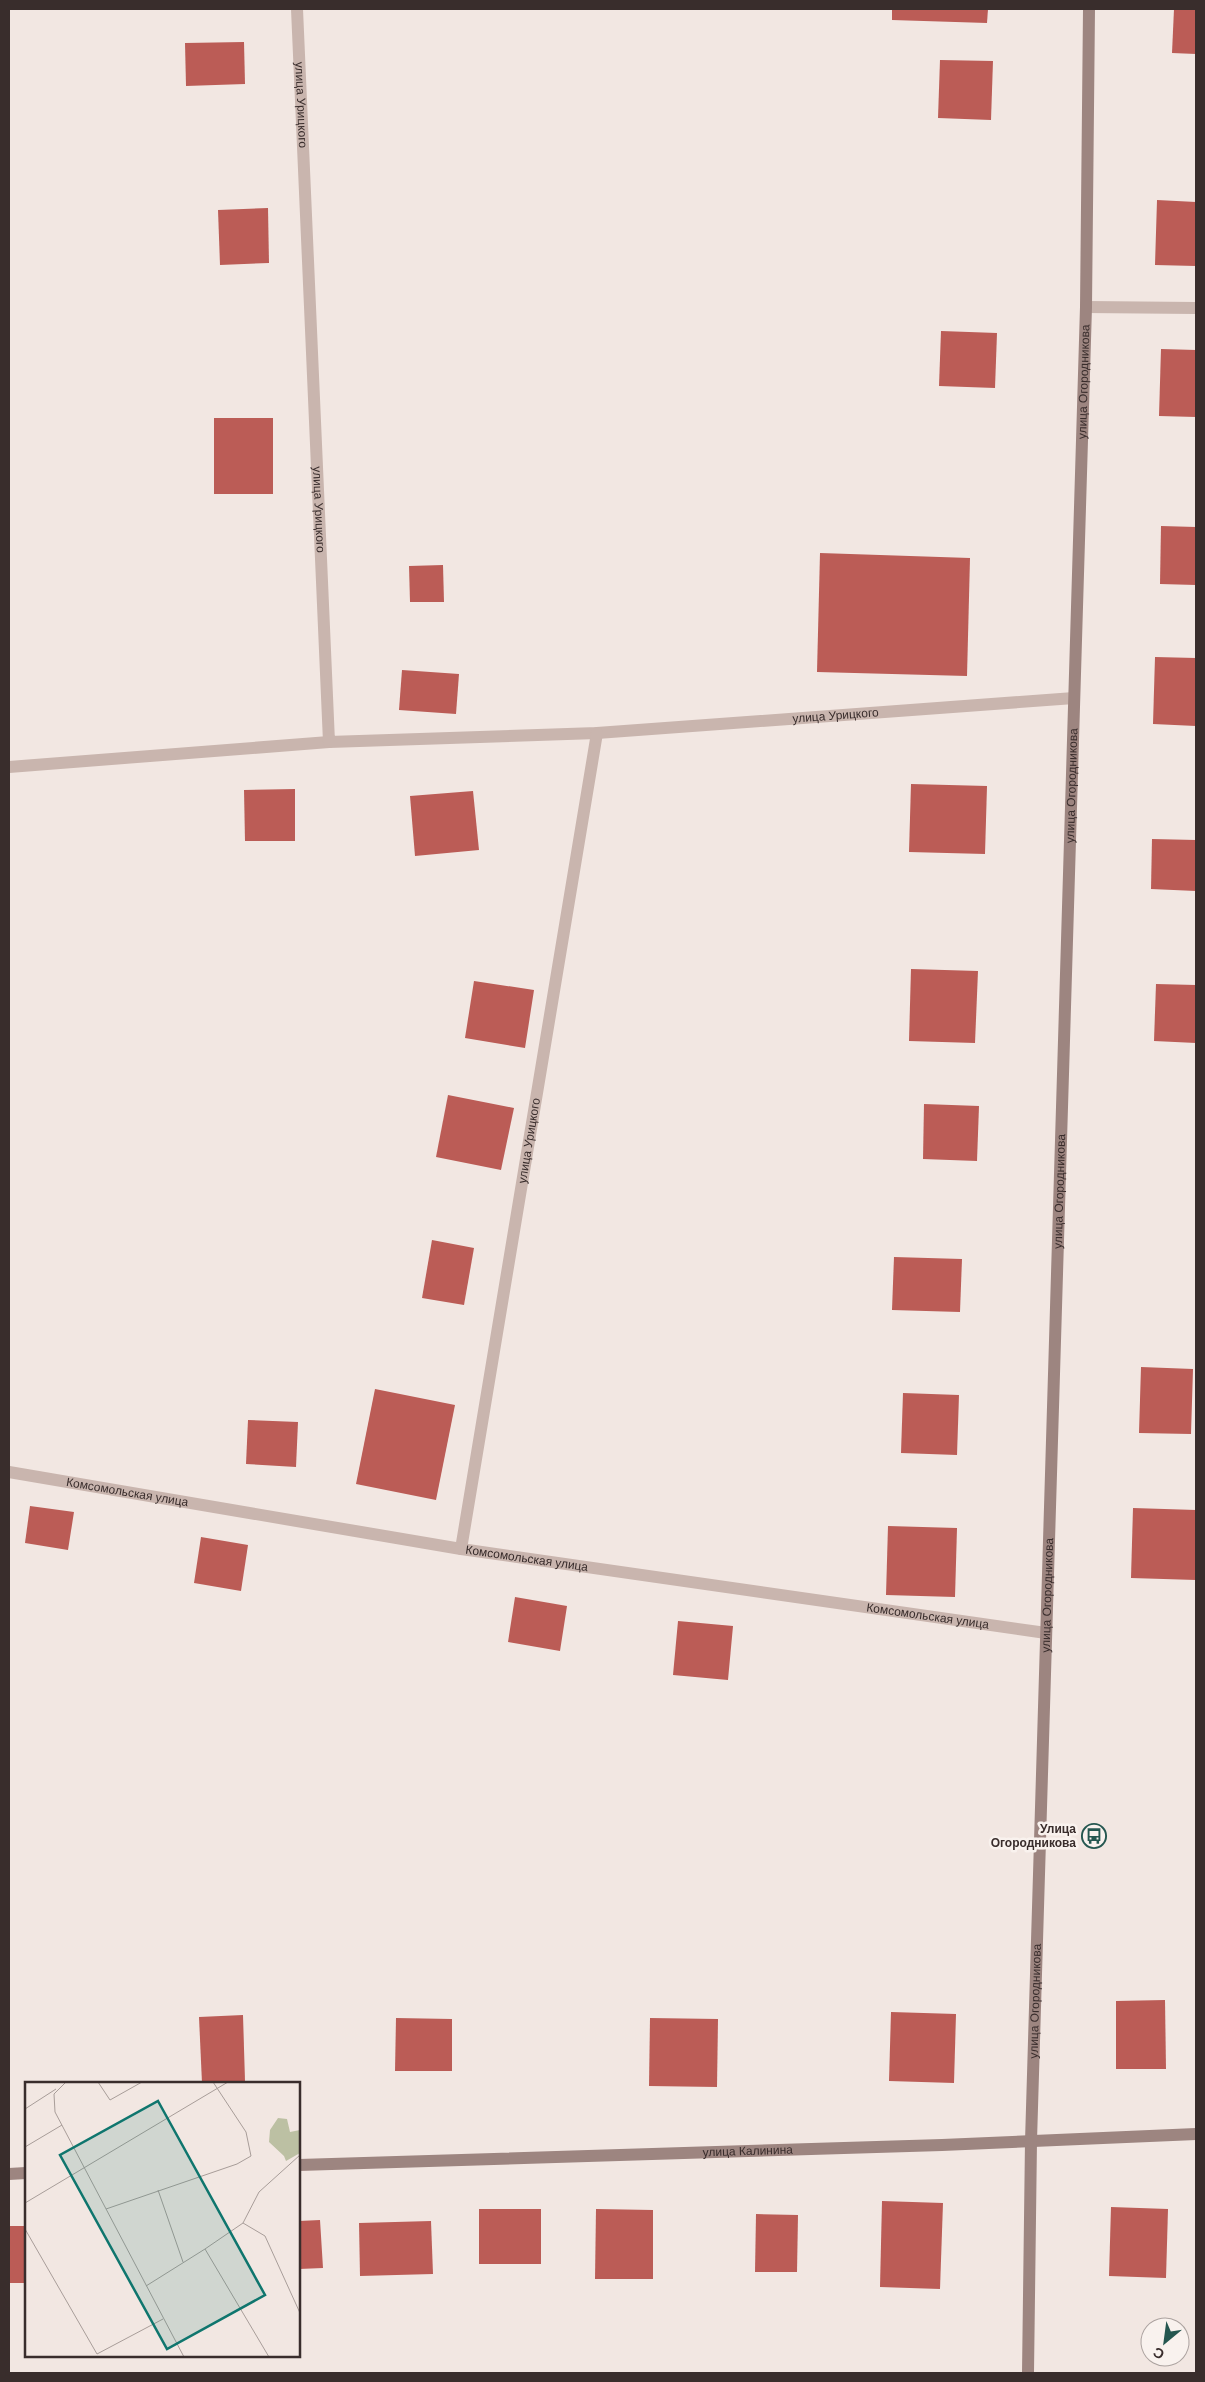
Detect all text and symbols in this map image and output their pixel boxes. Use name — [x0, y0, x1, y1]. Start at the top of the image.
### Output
street label: улица Урицкого — [291, 61, 311, 149]
street label: улица Огородникова — [1074, 324, 1093, 439]
street label: улица Урицкого — [309, 466, 329, 553]
street label: улица Урицкого — [792, 704, 880, 727]
street label: улица Огородникова — [1062, 728, 1081, 843]
street label: улица Урицкого — [514, 1096, 544, 1185]
street label: улица Огородникова — [1050, 1133, 1069, 1249]
street label: Комсомольская улица — [65, 1474, 190, 1510]
street label: улица Огородникова — [1038, 1537, 1057, 1653]
street label: Комсомольская улица — [464, 1542, 589, 1575]
street label: Комсомольская улица — [865, 1599, 990, 1633]
place label: Улица Огородникова — [991, 1821, 1076, 1851]
bus stop icon: Улица Огородникова — [1081, 1823, 1107, 1849]
street label: улица Огородникова — [1025, 1943, 1045, 2059]
inset map — [25, 2082, 300, 2357]
street label: улица Калинина — [702, 2142, 793, 2160]
north arrow — [1140, 2317, 1190, 2367]
text: С — [1150, 2343, 1167, 2364]

